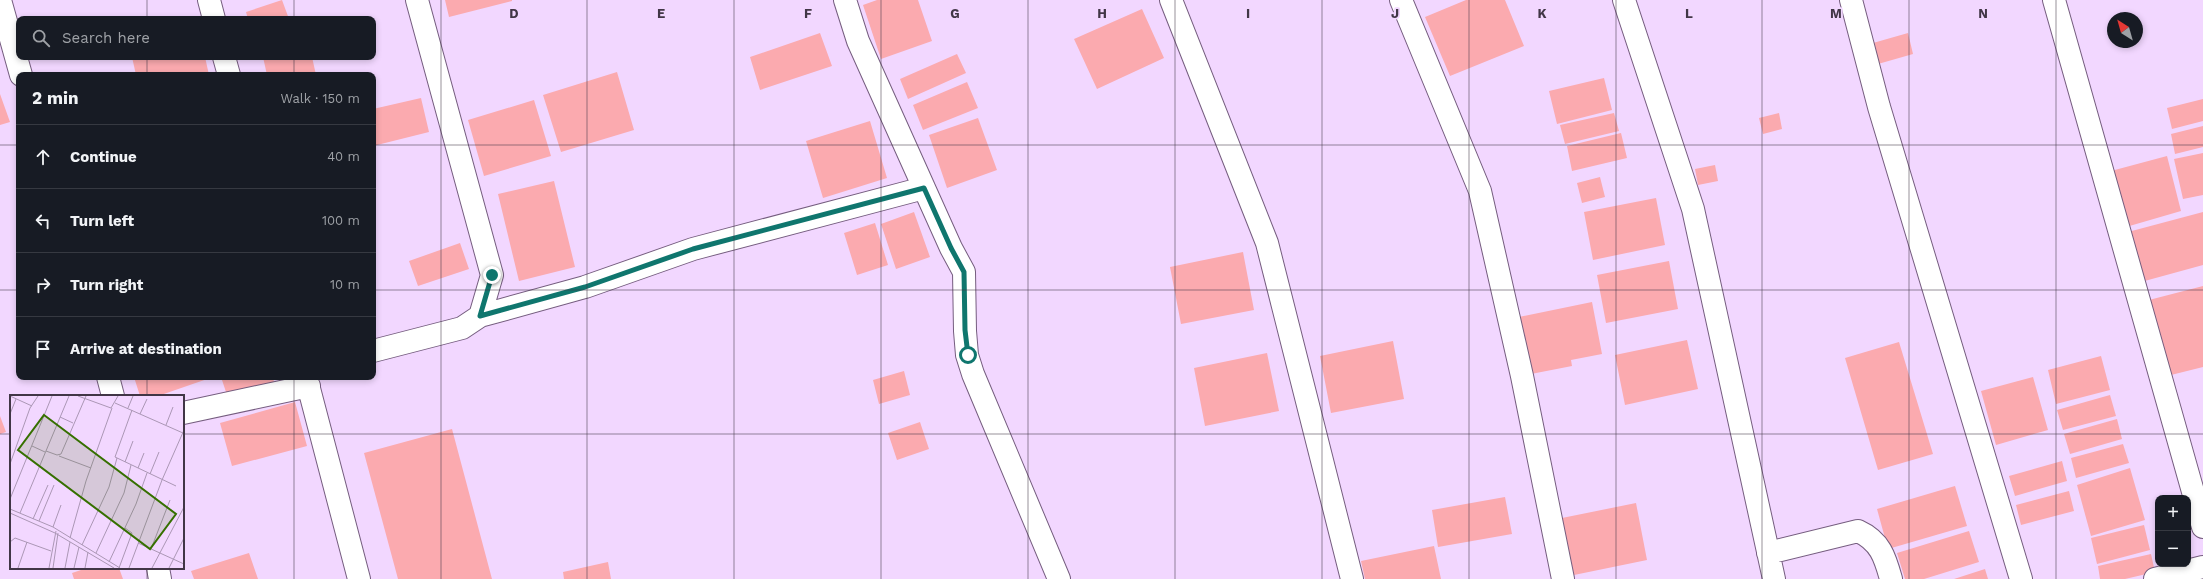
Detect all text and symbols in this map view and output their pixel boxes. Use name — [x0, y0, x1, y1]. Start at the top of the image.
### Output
text: D — [509, 6, 519, 21]
text: E — [657, 6, 665, 21]
text: F — [804, 6, 812, 21]
text: G — [950, 6, 960, 21]
text: H — [1097, 6, 1107, 21]
text: I — [1246, 6, 1250, 21]
text: J — [1391, 6, 1399, 21]
text: K — [1537, 6, 1547, 21]
text: L — [1685, 6, 1693, 21]
text: M — [1830, 6, 1842, 21]
text: N — [1978, 6, 1988, 21]
north arrow — [2107, 12, 2143, 48]
search box — [16, 16, 376, 60]
icon: search — [30, 27, 52, 49]
text: Search here — [62, 29, 150, 47]
text: 2 min — [32, 88, 78, 108]
text: Walk · 150 m — [281, 91, 360, 106]
icon: ahead — [32, 146, 54, 168]
text: Continue — [70, 148, 137, 166]
text: 40 m — [327, 149, 360, 164]
icon: left — [32, 210, 54, 232]
text: Turn left — [70, 212, 134, 230]
text: 100 m — [322, 213, 360, 228]
route end — [483, 266, 501, 284]
icon: right — [32, 274, 54, 296]
text: Turn right — [70, 276, 143, 294]
text: 10 m — [330, 277, 360, 292]
icon: arrive — [32, 338, 54, 360]
text: Arrive at destination — [70, 340, 222, 358]
route start — [959, 346, 977, 364]
inset map — [10, 395, 184, 569]
map controls — [2155, 495, 2191, 567]
button: + — [2155, 495, 2191, 531]
button: − — [2155, 531, 2191, 567]

